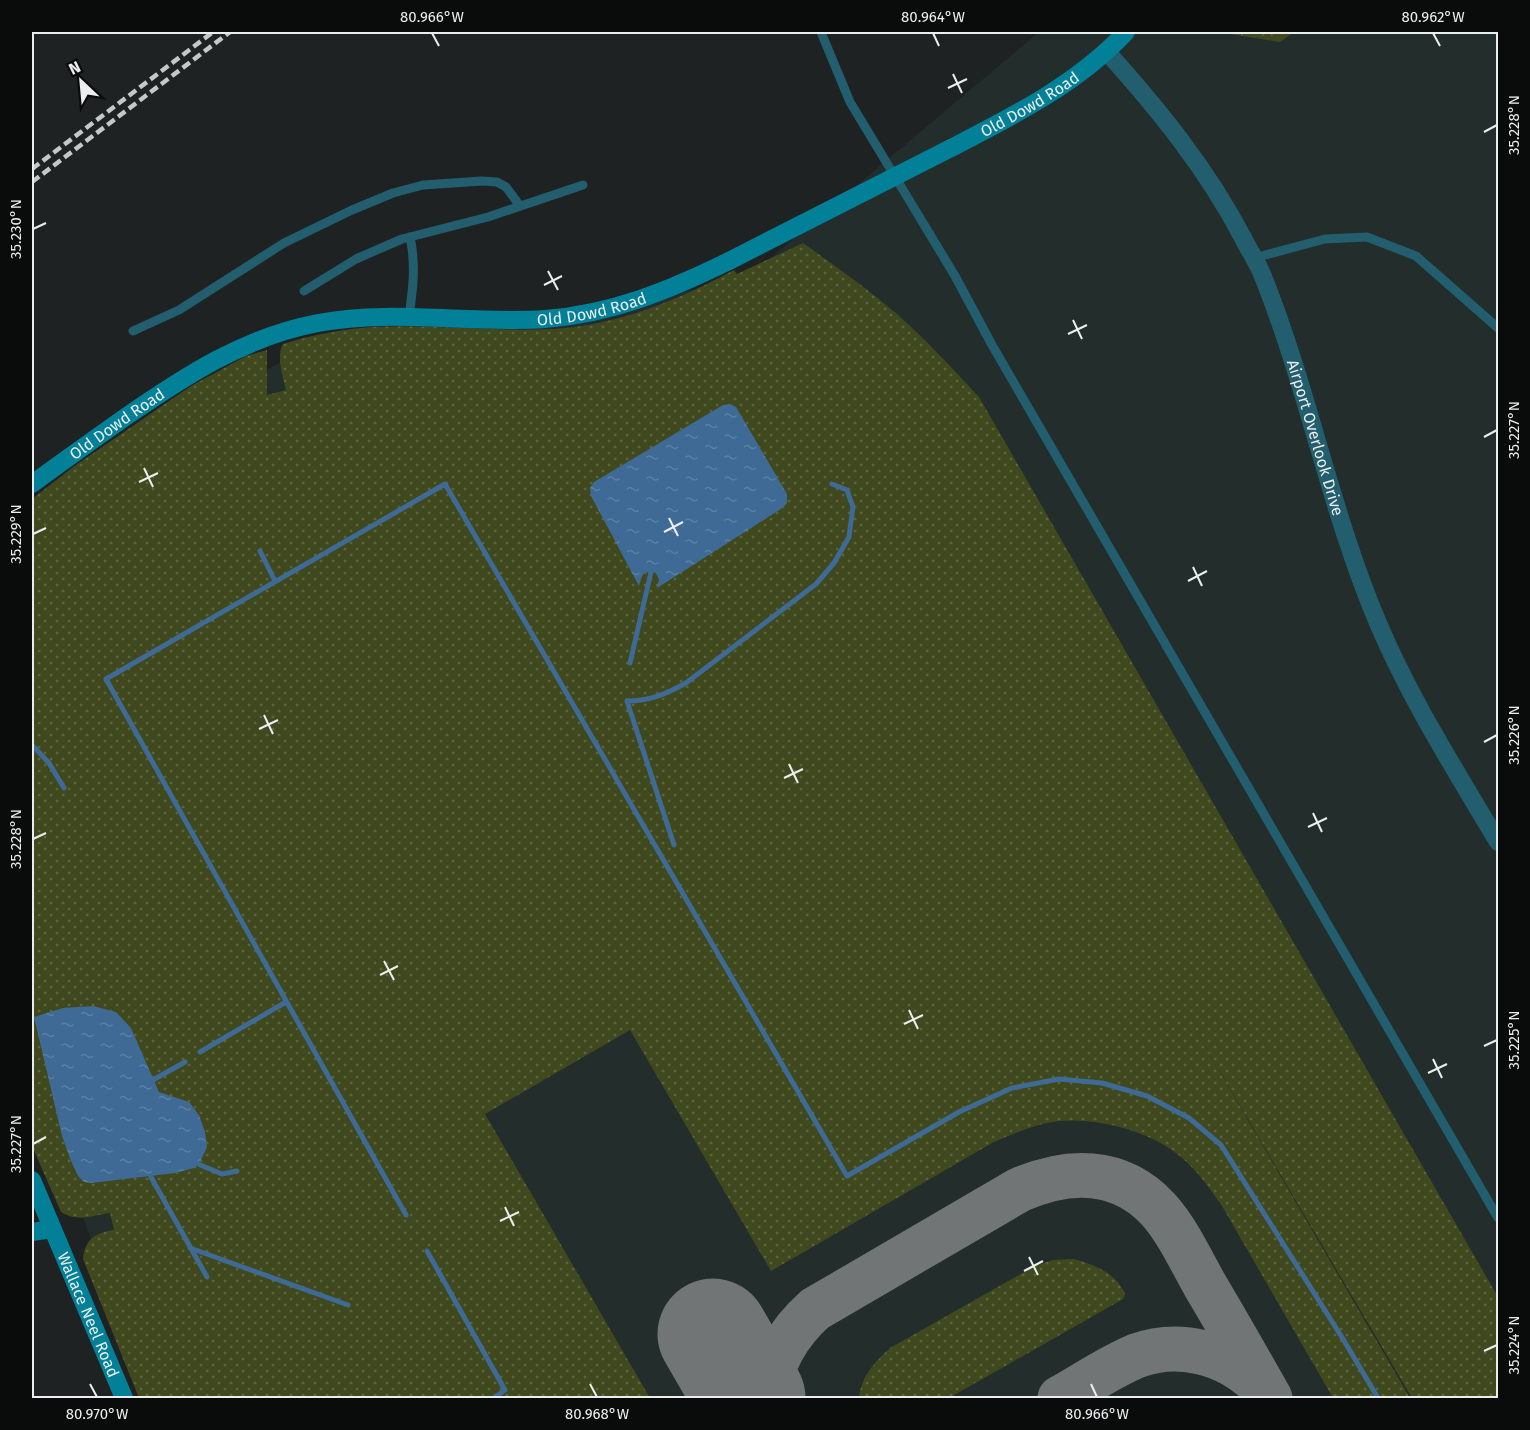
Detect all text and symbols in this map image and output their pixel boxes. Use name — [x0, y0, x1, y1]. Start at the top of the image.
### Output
text: 80.966°W — [400, 8, 465, 26]
text: 80.964°W — [901, 8, 966, 26]
text: 80.962°W — [1401, 8, 1465, 26]
north arrow — [51, 51, 111, 111]
text: N — [66, 57, 84, 79]
street label: Old Dowd Road — [977, 68, 1083, 141]
text: 35.228°N — [1505, 95, 1523, 155]
text: 35.230°N — [7, 199, 25, 259]
street label: Old Dowd Road — [536, 289, 649, 329]
street label: Airport Overlook Drive — [1283, 357, 1348, 518]
street label: Old Dowd Road — [66, 384, 168, 464]
text: 35.227°N — [1505, 401, 1523, 459]
text: 35.229°N — [7, 504, 25, 564]
text: 35.226°N — [1505, 705, 1523, 765]
text: 35.228°N — [7, 809, 25, 869]
text: 35.225°N — [1505, 1011, 1523, 1069]
text: 35.227°N — [7, 1115, 25, 1173]
street label: Wallace Neel Road — [54, 1249, 123, 1380]
text: 35.224°N — [1505, 1315, 1523, 1375]
text: 80.970°W — [66, 1405, 129, 1423]
text: 80.968°W — [565, 1405, 630, 1423]
text: 80.966°W — [1065, 1405, 1130, 1423]

